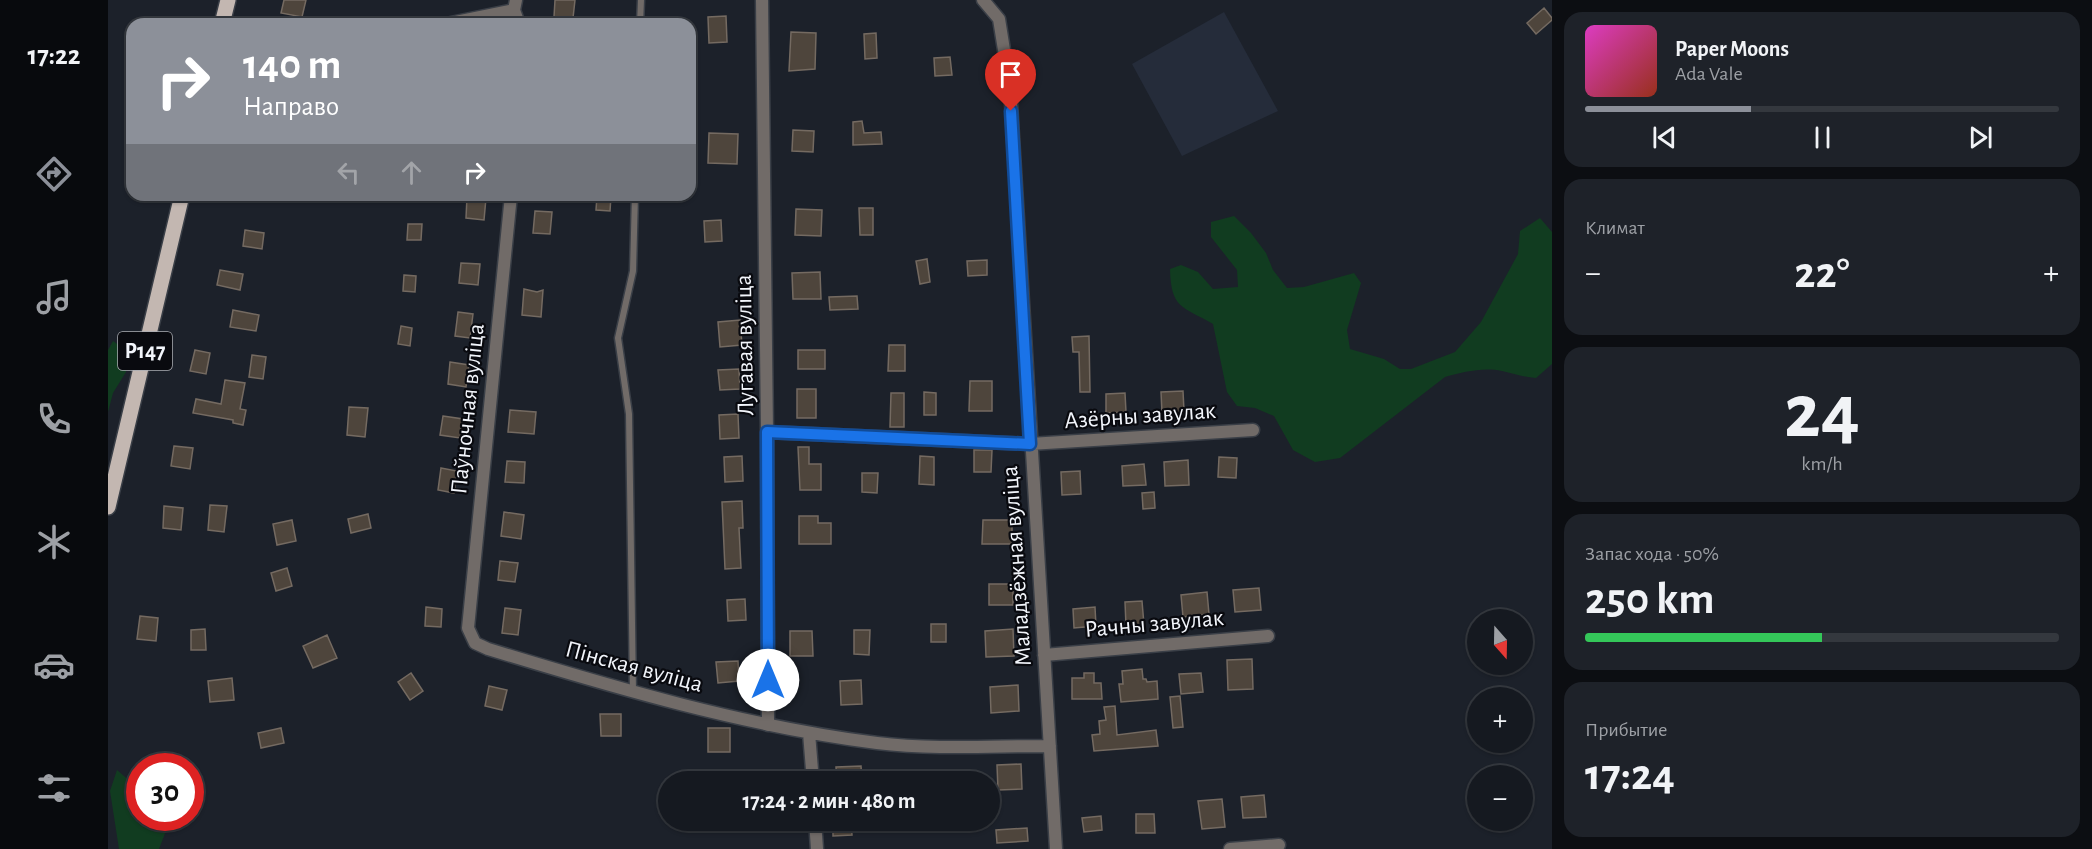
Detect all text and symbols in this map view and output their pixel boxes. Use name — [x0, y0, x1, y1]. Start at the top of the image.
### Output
text: Paper Moons — [1675, 38, 1789, 60]
text: 17:22 — [27, 42, 81, 69]
icon: right — [144, 42, 222, 120]
text: 140 m — [243, 44, 341, 86]
pin — [985, 49, 1036, 111]
icon: arrive — [994, 58, 1027, 91]
text: Ada Vale — [1675, 64, 1743, 84]
text: Направо — [243, 93, 339, 120]
icon: previous — [1648, 121, 1681, 154]
icon: pause — [1806, 121, 1839, 154]
icon: next — [1964, 121, 1997, 154]
icon: directions — [33, 153, 75, 195]
icon: left — [332, 156, 365, 189]
icon: ahead — [395, 156, 428, 189]
icon: right — [458, 156, 491, 189]
text: Климат — [1585, 218, 1645, 238]
text: 22° — [1794, 251, 1850, 296]
text: − — [1585, 257, 1601, 290]
text: + — [2043, 257, 2059, 290]
street label: Лугавая вуліца — [732, 274, 758, 416]
icon: music — [33, 276, 75, 318]
street label: Паўночная вуліца — [447, 322, 489, 496]
road number: Р147 — [118, 332, 172, 370]
text: 24 — [1784, 374, 1860, 452]
icon: phone — [33, 398, 75, 440]
street label: Азёрны завулак — [1063, 399, 1217, 433]
text: km/h — [1801, 454, 1843, 474]
street label: Маладзёжная вуліца — [998, 465, 1036, 667]
icon: climate — [33, 521, 75, 563]
text: Запас хода · 50% — [1585, 544, 1719, 564]
text: 250 km — [1585, 577, 1714, 622]
street label: Рачны завулак — [1083, 606, 1225, 642]
north arrow — [1467, 609, 1533, 675]
map controls — [1467, 609, 1533, 831]
street label: Пінская вуліца — [563, 637, 705, 697]
icon: car — [33, 644, 75, 686]
position arrow — [736, 648, 800, 712]
button: + — [1467, 687, 1533, 753]
text: Прибытие — [1585, 720, 1667, 740]
speed limit sign: 30 — [126, 753, 204, 831]
text: 17:24 — [1585, 753, 1675, 798]
button: − — [1467, 765, 1533, 831]
icon: filters — [33, 767, 75, 809]
text: 17:24 · 2 мин · 480 m — [742, 790, 916, 812]

